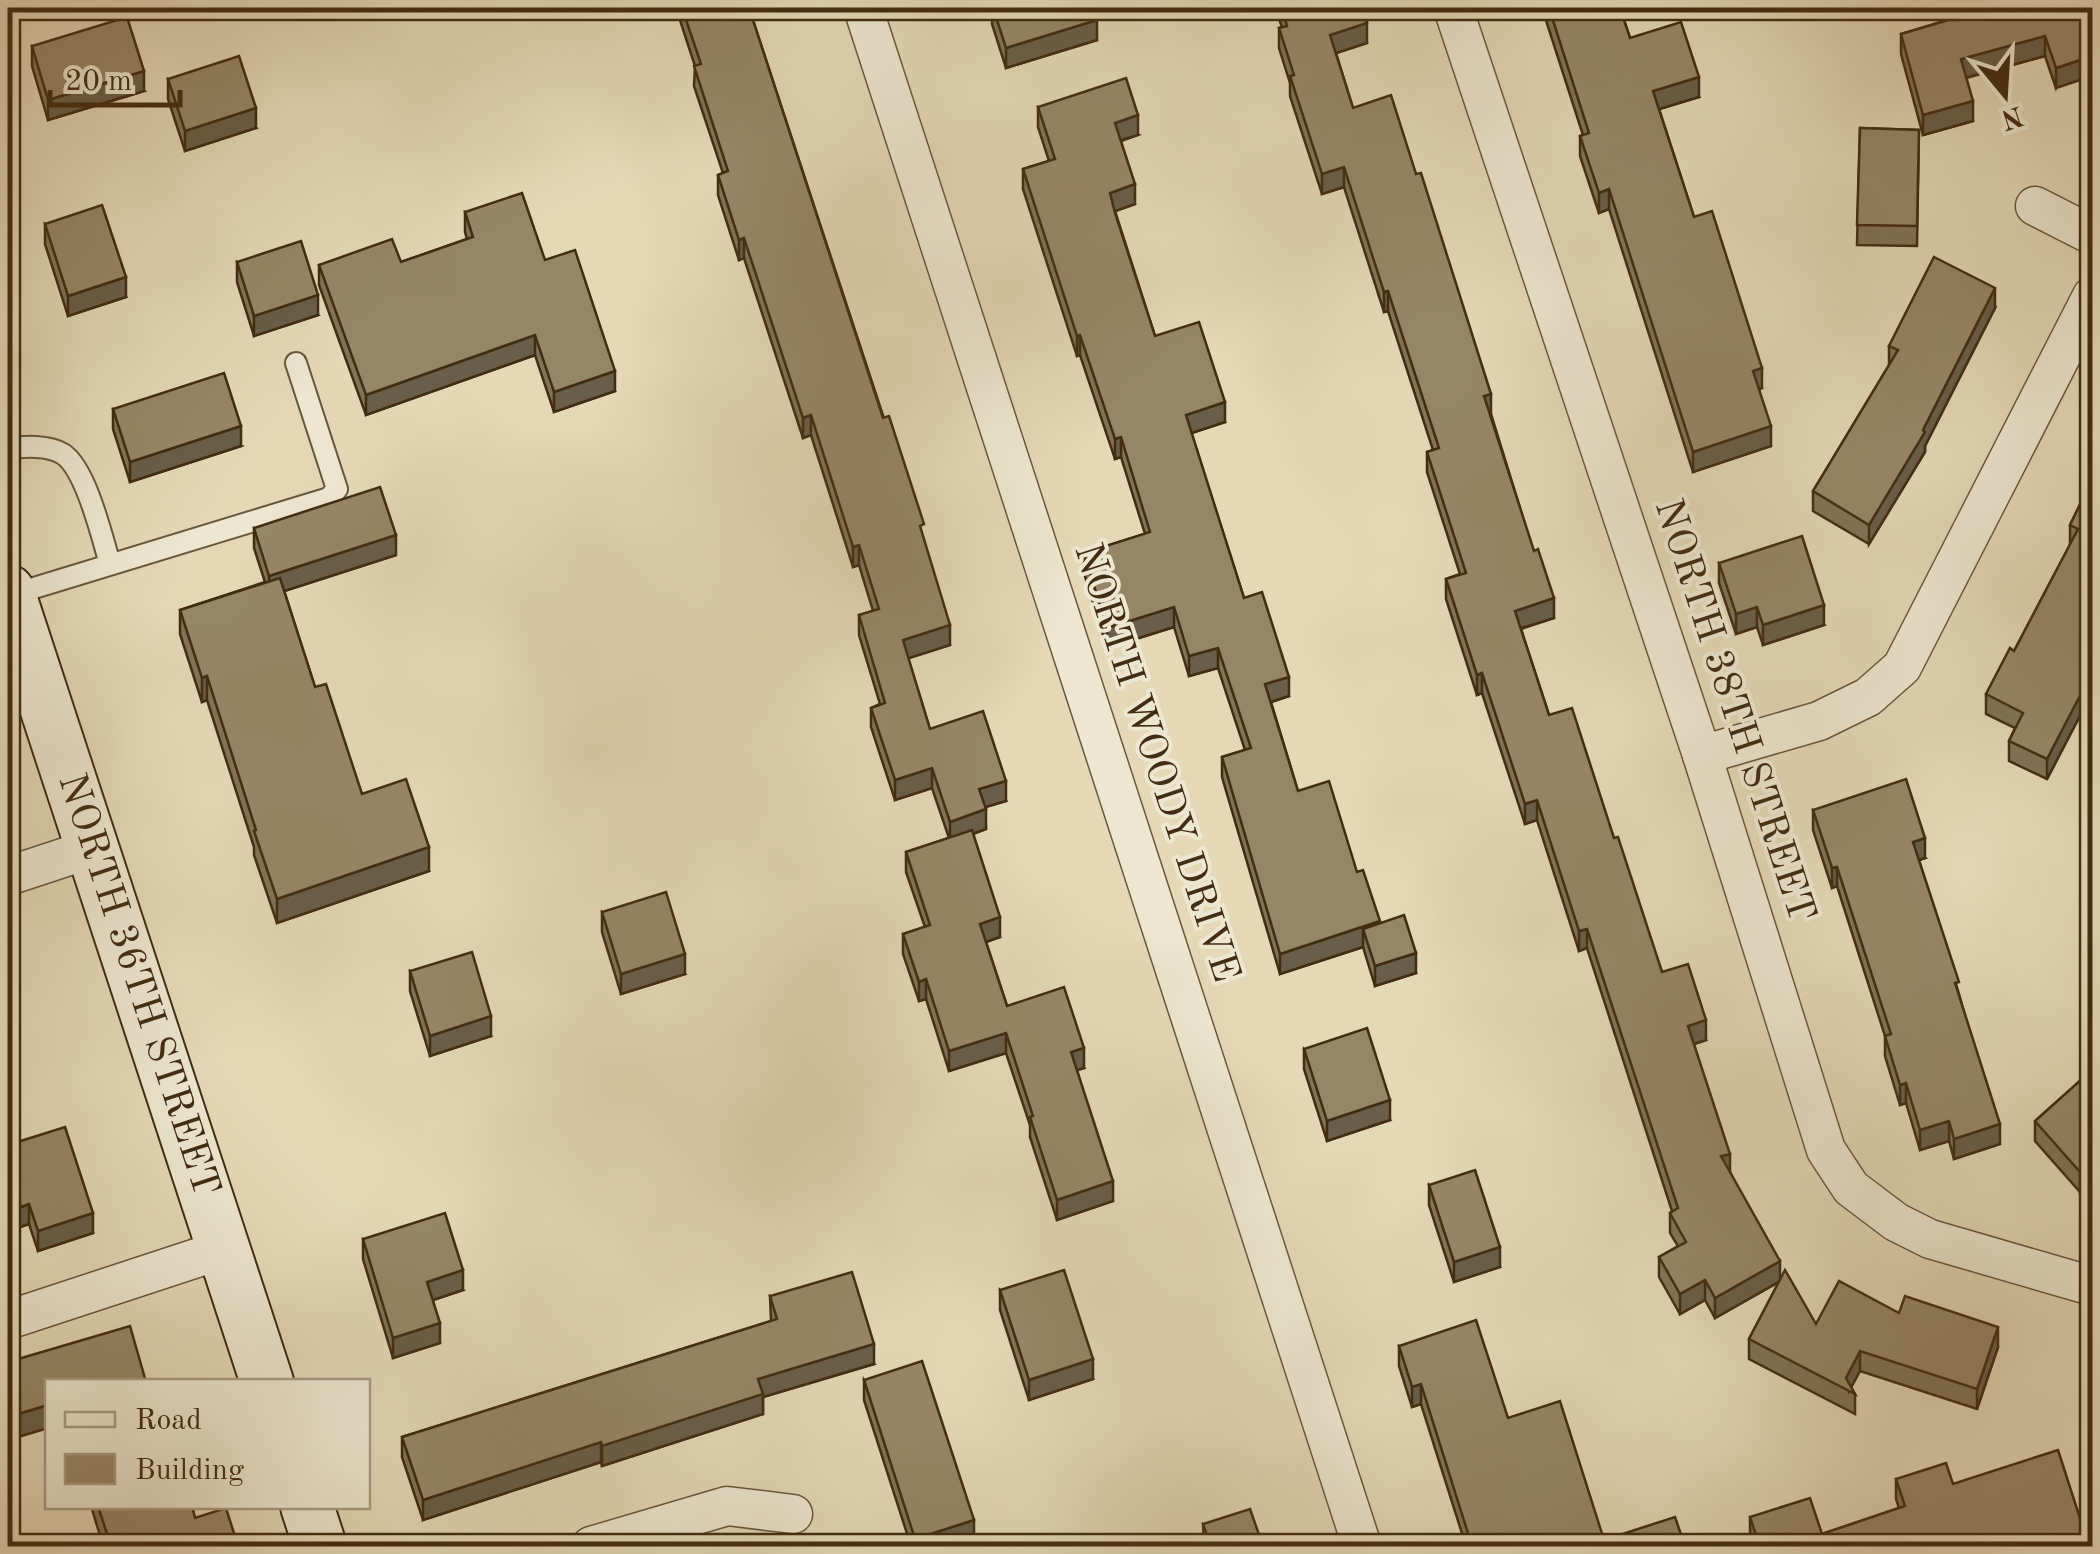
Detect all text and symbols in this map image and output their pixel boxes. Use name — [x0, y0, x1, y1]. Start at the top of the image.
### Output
scale bar — [50, 45, 180, 107]
north arrow — [1955, 45, 2055, 145]
text: 20 m — [65, 67, 132, 97]
text: N — [1997, 99, 2026, 133]
street label: NORTH 38TH STREET — [1646, 495, 1820, 927]
street label: NORTH WOODY DRIVE — [1065, 539, 1245, 987]
street label: NORTH 36TH STREET — [49, 769, 225, 1202]
legend — [45, 1379, 370, 1509]
text: Road — [135, 1406, 202, 1436]
text: Building — [135, 1456, 244, 1486]

